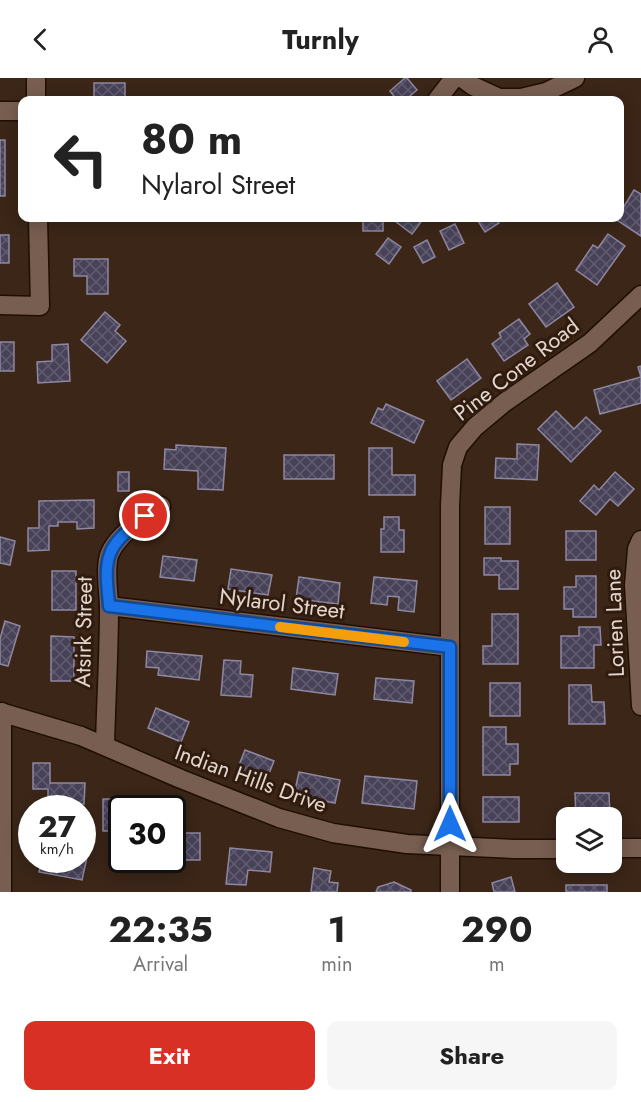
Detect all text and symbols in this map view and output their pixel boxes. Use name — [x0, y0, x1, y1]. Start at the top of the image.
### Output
text: Turnly — [282, 20, 359, 59]
icon: back — [24, 23, 57, 56]
icon: person — [584, 23, 617, 56]
text: 80 m — [141, 109, 242, 170]
icon: left — [42, 120, 120, 198]
text: Nylarol Street — [141, 165, 295, 204]
street label: Pine Cone Road — [447, 310, 585, 428]
pin — [119, 490, 170, 541]
icon: arrive — [128, 499, 161, 532]
street label: Lorien Lane — [596, 568, 632, 678]
street label: Atsirk Street — [66, 576, 100, 688]
street label: Nylarol Street — [218, 579, 347, 627]
street label: Indian Hills Drive — [170, 736, 332, 820]
position arrow — [418, 792, 482, 856]
speed limit sign: 30 — [108, 795, 186, 873]
text: 27 — [38, 805, 76, 848]
map controls — [556, 807, 622, 873]
button: layers — [556, 807, 622, 873]
text: km/h — [40, 838, 74, 860]
text: 22:35 — [108, 903, 213, 955]
text: 1 — [328, 903, 346, 955]
text: 290 — [461, 903, 533, 955]
text: Arrival — [133, 950, 188, 979]
text: min — [321, 950, 353, 979]
text: m — [489, 950, 505, 979]
button: Exit — [24, 1021, 315, 1090]
button: Share — [327, 1021, 617, 1090]

